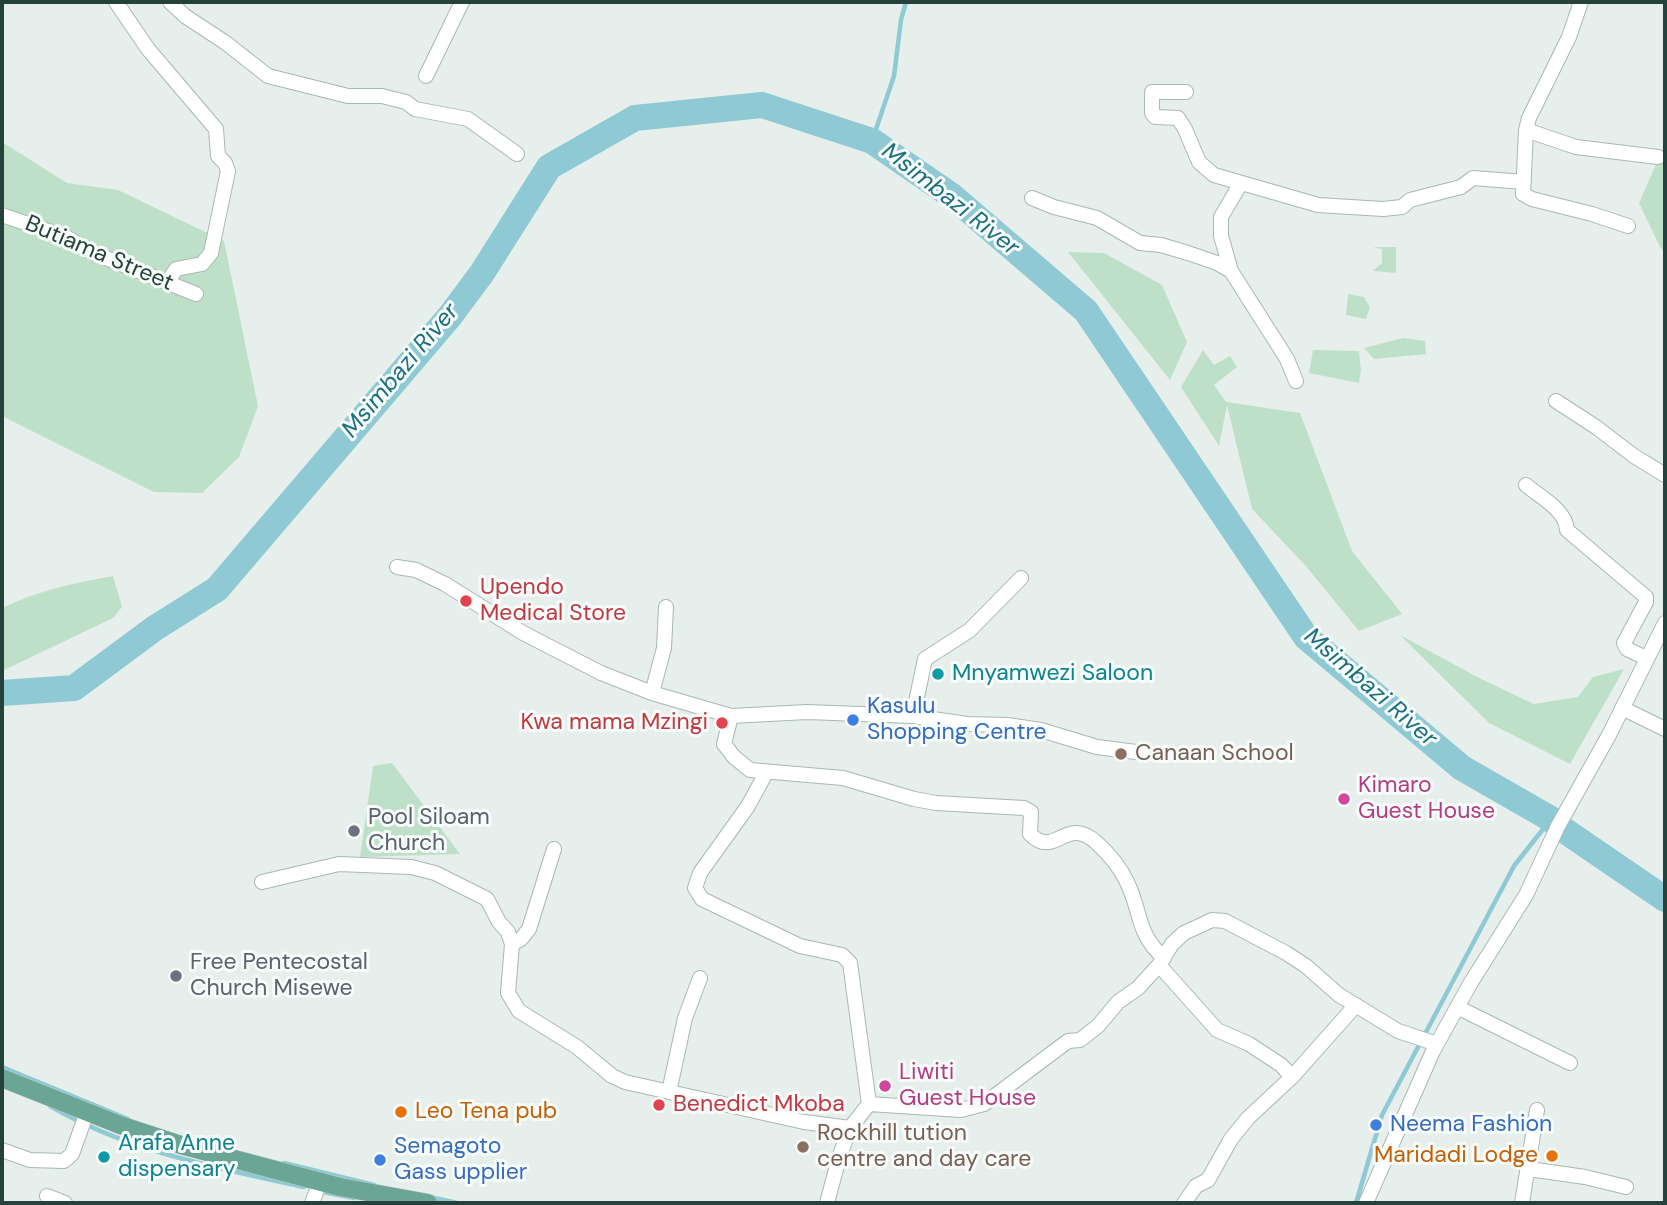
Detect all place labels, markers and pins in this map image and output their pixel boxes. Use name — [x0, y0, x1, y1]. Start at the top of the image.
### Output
place label: Upendo Medical Store — [480, 574, 626, 628]
marker: Upendo Medical Store — [458, 593, 474, 609]
place label: Mnyamwezi Saloon — [952, 660, 1153, 688]
marker: Mnyamwezi Saloon — [930, 666, 946, 682]
place label: Kasulu Shopping Centre — [867, 693, 1047, 747]
place label: Kwa mama Mzingi — [520, 709, 708, 737]
marker: Kasulu Shopping Centre — [845, 712, 861, 728]
marker: Kwa mama Mzingi — [714, 715, 730, 731]
place label: Canaan School — [1135, 740, 1294, 768]
marker: Canaan School — [1113, 746, 1129, 762]
place label: Kimaro Guest House — [1358, 772, 1495, 826]
marker: Kimaro Guest House — [1336, 791, 1352, 807]
place label: Pool Siloam Church — [368, 804, 490, 858]
marker: Pool Siloam Church — [346, 823, 362, 839]
place label: Free Pentecostal Church Misewe — [190, 949, 368, 1003]
marker: Free Pentecostal Church Misewe — [168, 968, 184, 984]
place label: Liwiti Guest House — [899, 1059, 1036, 1113]
marker: Liwiti Guest House — [877, 1078, 893, 1094]
place label: Benedict Mkoba — [673, 1091, 845, 1119]
marker: Benedict Mkoba — [651, 1097, 667, 1113]
place label: Leo Tena pub — [415, 1098, 557, 1126]
marker: Leo Tena pub — [393, 1104, 409, 1120]
place label: Neema Fashion — [1390, 1111, 1552, 1139]
marker: Neema Fashion — [1368, 1117, 1384, 1133]
place label: Rockhill tution centre and day care — [817, 1120, 1031, 1174]
place label: Arafa Anne dispensary — [118, 1130, 236, 1184]
place label: Semagoto Gass upplier — [394, 1133, 527, 1187]
marker: Rockhill tution centre and day care — [795, 1139, 811, 1155]
place label: Maridadi Lodge — [1374, 1142, 1538, 1170]
marker: Maridadi Lodge — [1544, 1148, 1560, 1164]
marker: Arafa Anne dispensary — [96, 1149, 112, 1165]
marker: Semagoto Gass upplier — [372, 1152, 388, 1168]

